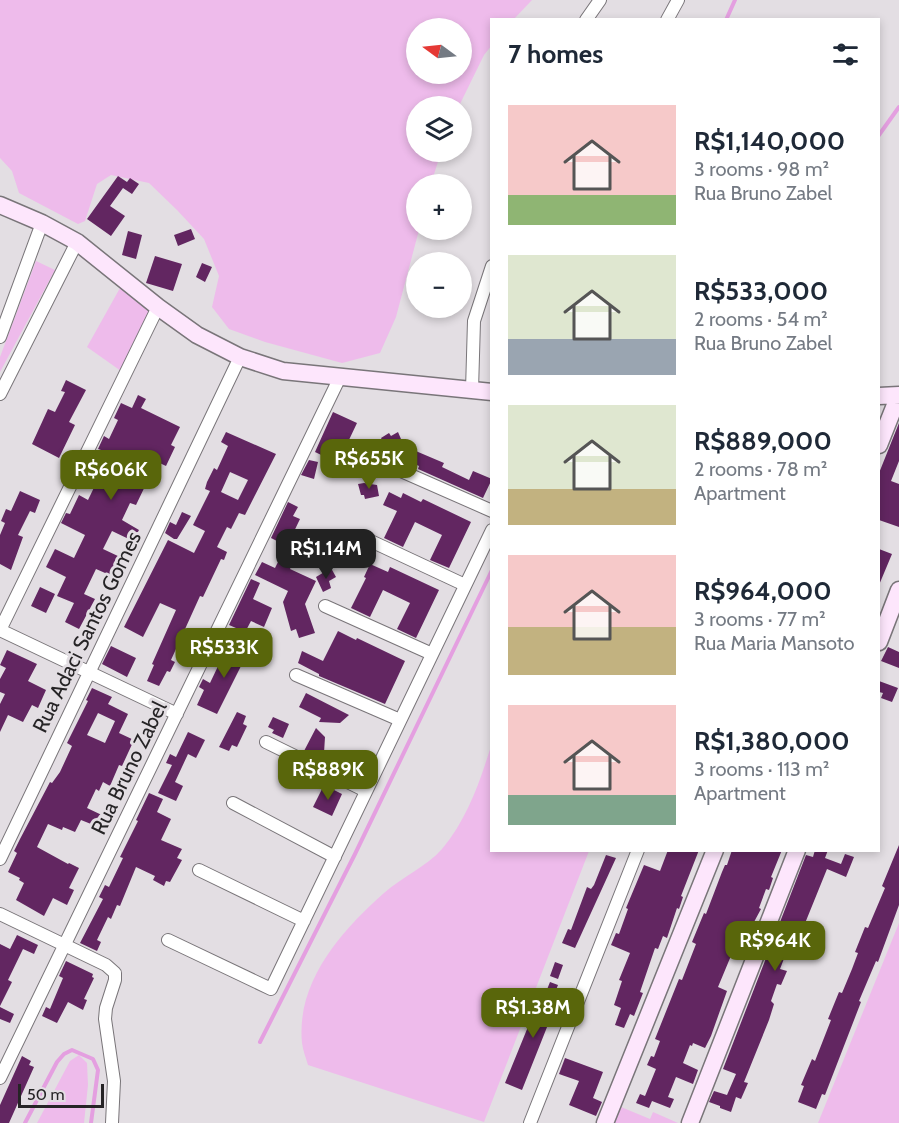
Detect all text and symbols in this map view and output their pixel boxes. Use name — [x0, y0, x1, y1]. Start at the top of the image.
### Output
north arrow — [406, 18, 472, 84]
map controls — [406, 18, 472, 318]
text: 7 homes — [508, 38, 603, 70]
icon: filters — [829, 38, 862, 71]
button: layers — [406, 96, 472, 162]
text: R$1,140,000 — [694, 125, 845, 157]
icon: home — [556, 129, 628, 201]
text: 3 rooms · 98 m² — [694, 157, 829, 181]
button: + — [406, 174, 472, 240]
text: Rua Bruno Zabel — [694, 181, 832, 205]
button: − — [406, 252, 472, 318]
text: R$533,000 — [694, 275, 828, 307]
icon: home — [556, 279, 628, 351]
text: 2 rooms · 54 m² — [694, 307, 828, 331]
text: Rua Bruno Zabel — [694, 331, 832, 355]
text: R$889,000 — [694, 425, 832, 457]
icon: home — [556, 429, 628, 501]
pin: R$655K — [320, 439, 418, 490]
text: R$655K — [334, 446, 404, 470]
pin: R$606K — [62, 450, 160, 501]
text: R$606K — [74, 457, 148, 481]
text: 2 rooms · 78 m² — [694, 457, 827, 481]
text: Apartment — [694, 481, 786, 505]
street label: Rua Adaci Santos Gomes — [27, 527, 146, 736]
pin: R$1.14M — [271, 529, 381, 580]
text: R$1.14M — [290, 536, 362, 560]
text: R$964,000 — [694, 575, 832, 607]
icon: home — [556, 579, 628, 651]
text: 3 rooms · 77 m² — [694, 607, 826, 631]
pin: R$533K — [175, 628, 273, 679]
text: Rua Maria Mansoto — [694, 631, 854, 655]
text: R$533K — [190, 635, 258, 659]
street label: Rua Bruno Zabel — [86, 697, 172, 838]
text: R$1,380,000 — [694, 725, 850, 757]
icon: home — [556, 729, 628, 801]
pin: R$889K — [279, 750, 377, 801]
text: R$889K — [292, 757, 364, 781]
text: 3 rooms · 113 m² — [694, 757, 830, 781]
text: Apartment — [694, 781, 786, 805]
pin: R$964K — [726, 921, 824, 972]
text: R$964K — [739, 928, 811, 952]
pin: R$1.38M — [478, 988, 588, 1039]
text: R$1.38M — [495, 995, 571, 1019]
scale bar — [18, 1081, 104, 1108]
text: 50 m — [27, 1085, 64, 1104]

